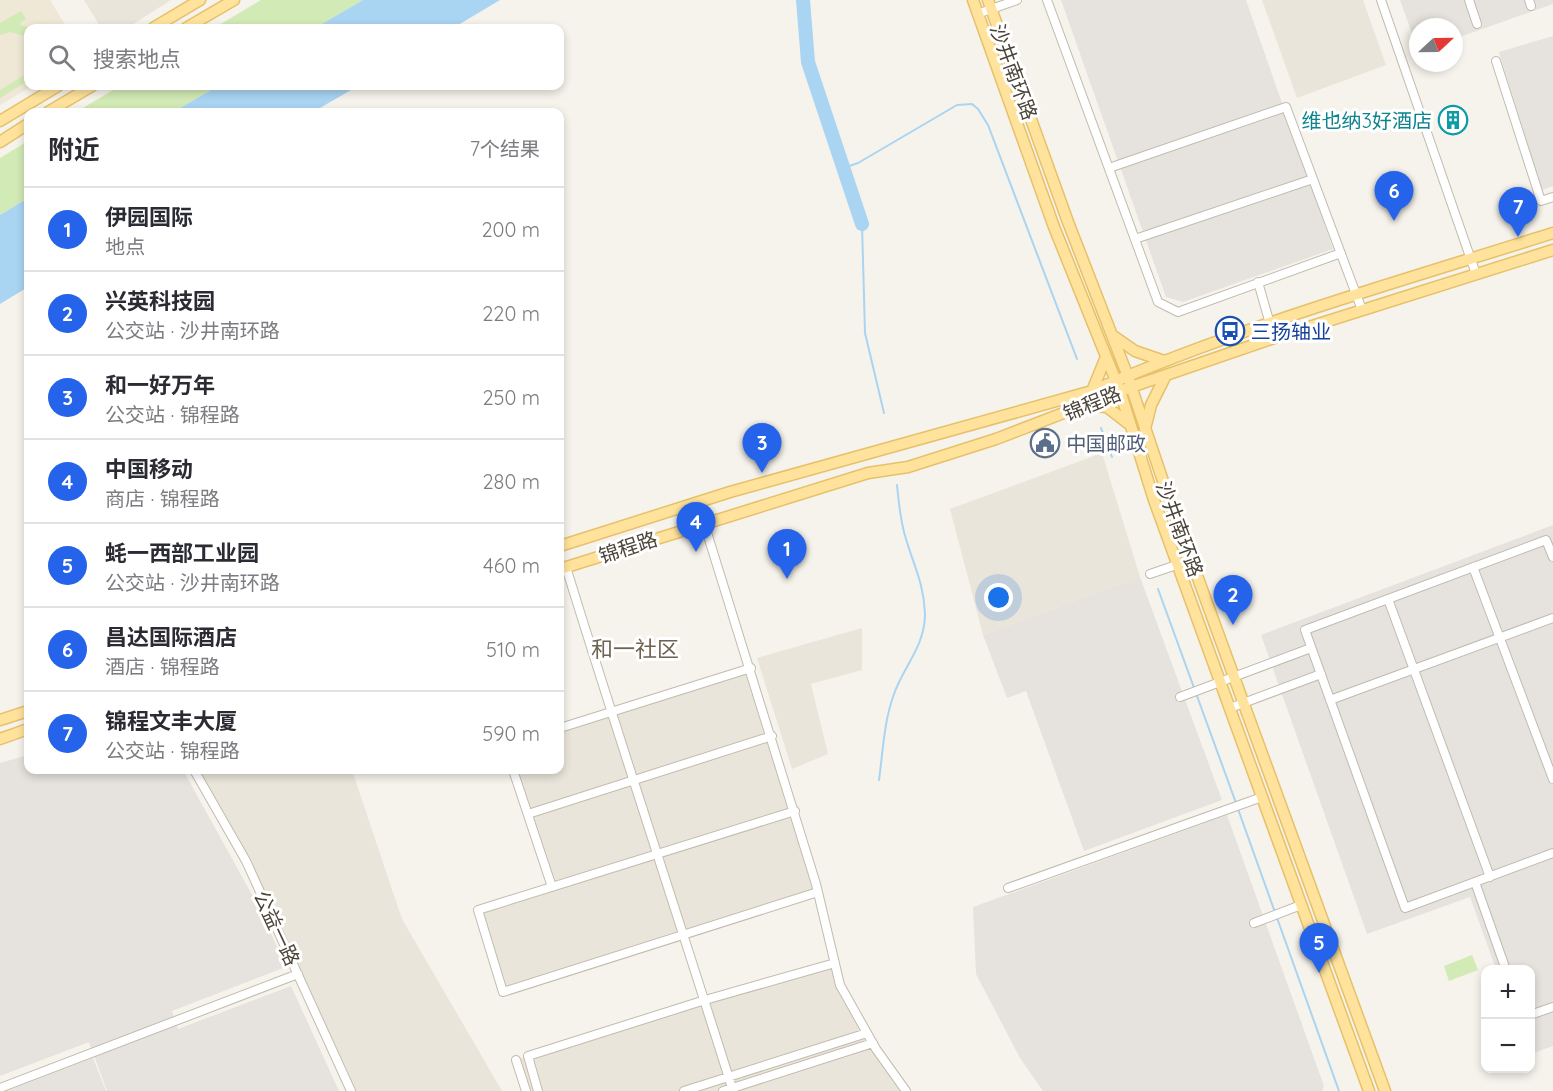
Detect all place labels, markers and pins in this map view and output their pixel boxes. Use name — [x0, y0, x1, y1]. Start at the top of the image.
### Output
building icon: 维也纳3好酒店 — [1437, 104, 1469, 136]
place label: 维也纳3好酒店 — [1302, 108, 1432, 133]
pin: 6 — [1374, 172, 1414, 221]
pin: 7 — [1498, 188, 1538, 237]
bus stop icon: 三扬轴业 — [1214, 315, 1246, 347]
place label: 三扬轴业 — [1251, 319, 1331, 344]
pin: 3 — [742, 424, 782, 473]
public building icon: 中国邮政 — [1029, 427, 1061, 459]
place label: 中国邮政 — [1066, 431, 1146, 456]
pin: 4 — [676, 502, 716, 552]
pin: 1 — [768, 530, 806, 579]
pin: 2 — [1214, 576, 1252, 625]
pin: 5 — [1300, 924, 1338, 973]

